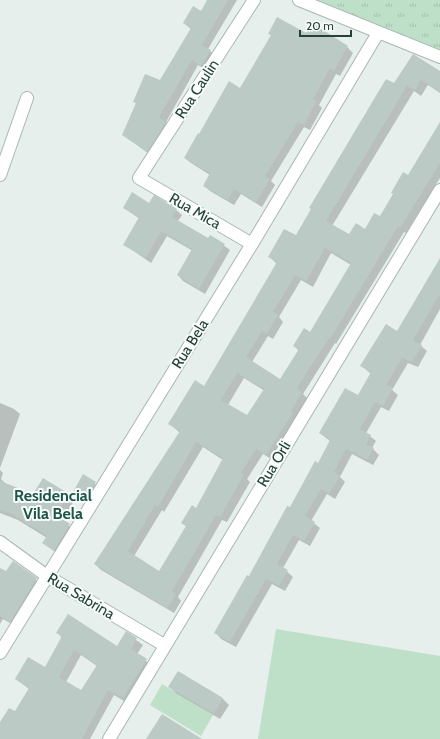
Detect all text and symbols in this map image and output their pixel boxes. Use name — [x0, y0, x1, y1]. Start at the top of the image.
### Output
scale bar — [300, 12, 351, 38]
text: 20 m — [306, 18, 334, 33]
street label: Rua Caulin — [171, 56, 223, 122]
street label: Rua Mica — [166, 189, 225, 233]
street label: Rua Bela — [168, 315, 213, 372]
street label: Rua Orli — [253, 438, 295, 490]
district label: Residencial Vila Bela — [14, 486, 92, 523]
street label: Rua Sabrina — [44, 569, 119, 623]

